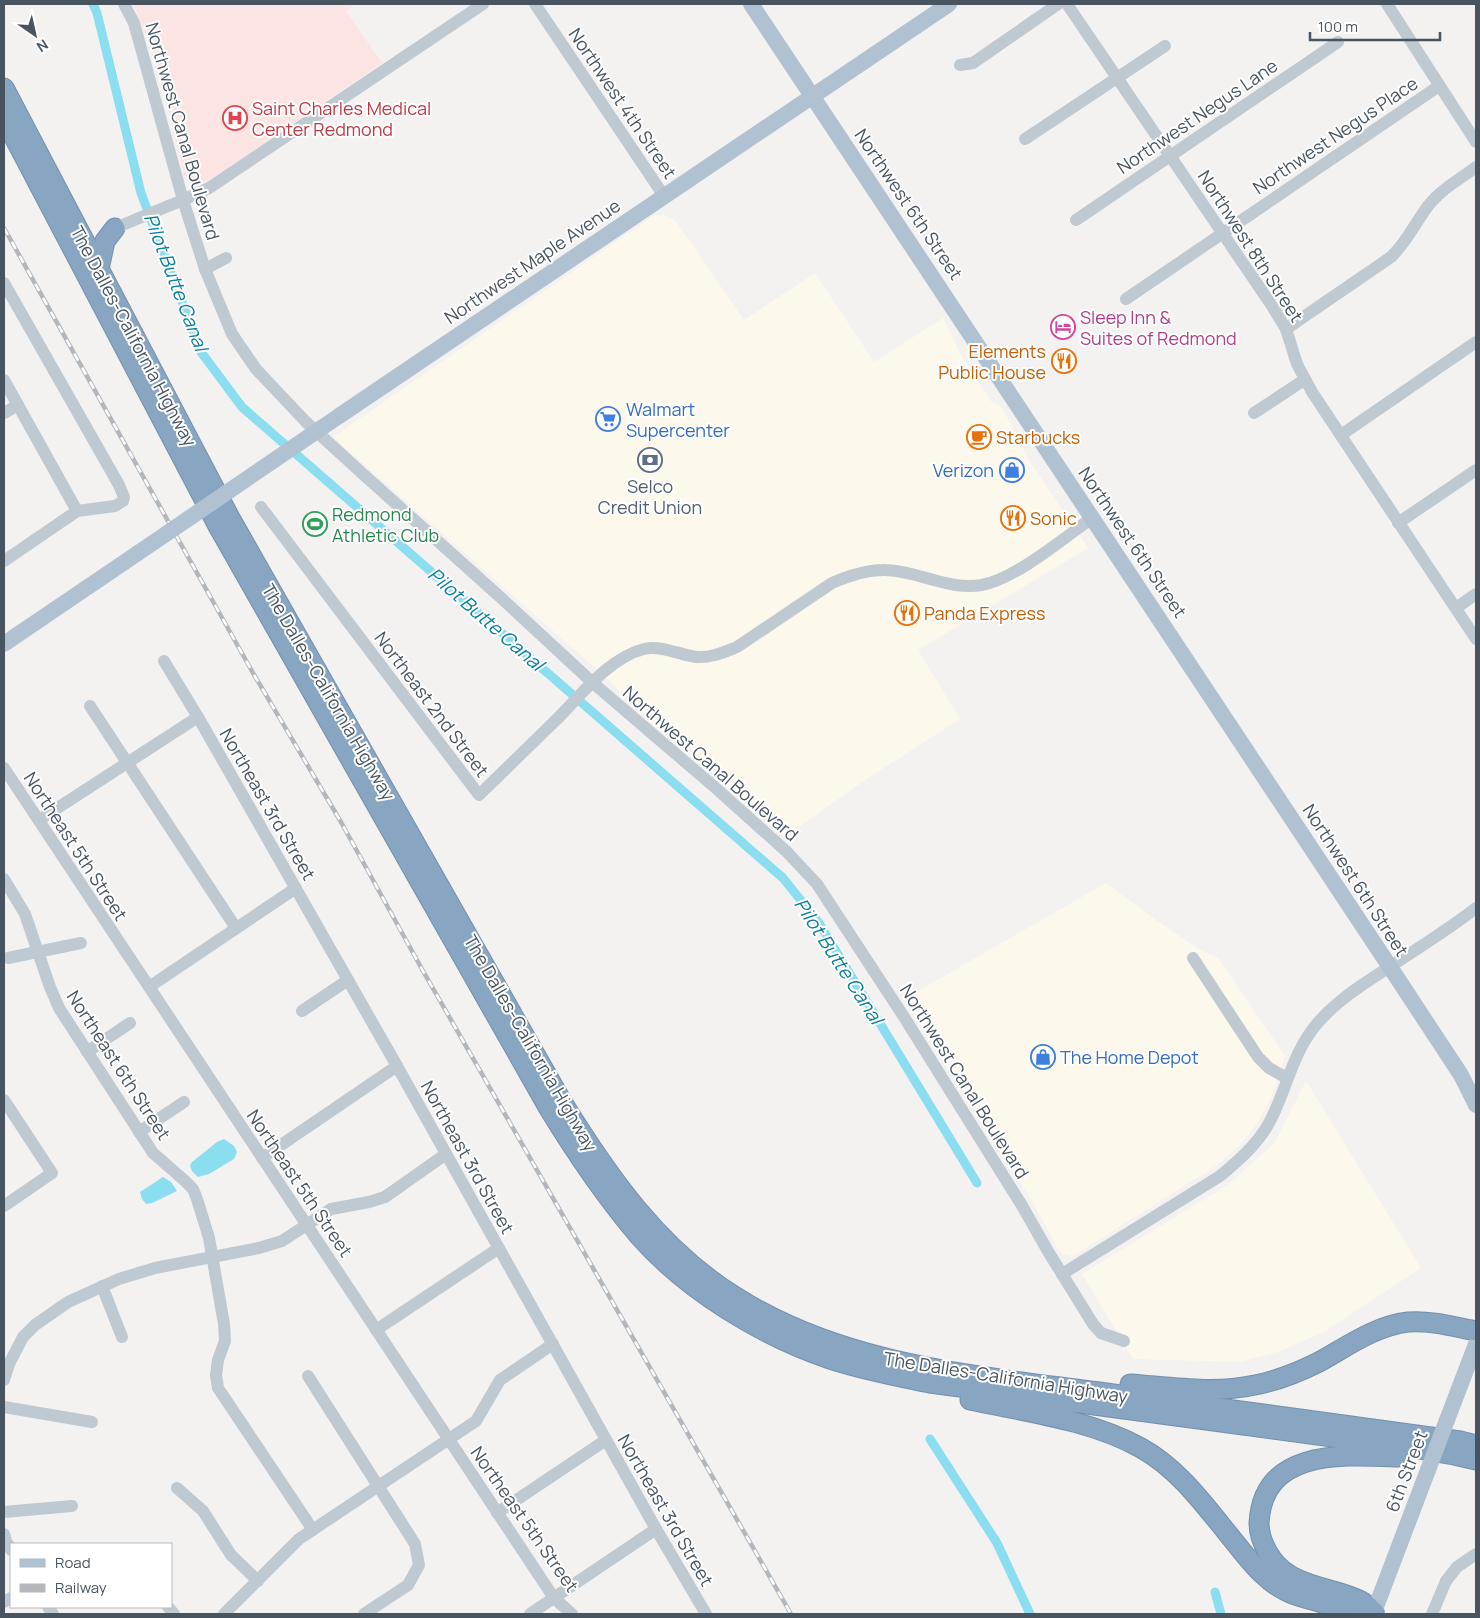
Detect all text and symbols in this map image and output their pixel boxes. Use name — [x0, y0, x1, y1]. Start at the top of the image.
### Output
north arrow — [10, 10, 60, 60]
scale bar — [1310, 10, 1440, 42]
text: 100 m — [1318, 16, 1358, 37]
street label: Northwest Canal Boulevard — [140, 19, 226, 243]
street label: Northwest 4th Street — [564, 23, 682, 183]
text: N — [33, 36, 52, 57]
street label: Northwest Negus Lane — [1112, 53, 1282, 179]
street label: Northwest Negus Place — [1248, 71, 1422, 199]
place label: Saint Charles Medical Center Redmond — [252, 96, 431, 141]
hospital icon: Saint Charles Medical Center Redmond — [222, 105, 248, 131]
street label: Northwest 6th Street — [850, 124, 968, 284]
street label: Northwest 8th Street — [1193, 165, 1309, 327]
street label: Northwest Maple Avenue — [439, 193, 625, 329]
water label: Pilot Butte Canal — [138, 209, 215, 357]
street label: The Dalles-California Highway — [66, 221, 203, 451]
place label: Sleep Inn & Suites of Redmond — [1080, 305, 1237, 350]
hotel icon: Sleep Inn & Suites of Redmond — [1050, 314, 1076, 340]
place label: Elements Public House — [938, 339, 1046, 384]
restaurant icon: Elements Public House — [1051, 348, 1077, 374]
place label: Walmart Supercenter — [626, 397, 730, 442]
supermarket icon: Walmart Supercenter — [595, 406, 621, 432]
cafe icon: Starbucks — [966, 424, 992, 450]
place label: Starbucks — [996, 425, 1080, 449]
bank icon: Selco Credit Union — [637, 447, 663, 473]
shop icon: Verizon — [999, 457, 1025, 483]
place label: Verizon — [933, 458, 994, 482]
street label: Northwest 6th Street — [1074, 462, 1192, 622]
place label: Selco Credit Union — [598, 474, 702, 519]
place label: Redmond Athletic Club — [332, 502, 439, 547]
restaurant icon: Sonic — [1000, 505, 1026, 531]
place label: Sonic — [1030, 506, 1077, 530]
sports icon: Redmond Athletic Club — [302, 511, 328, 537]
water label: Pilot Butte Canal — [423, 562, 551, 678]
street label: The Dalles-California Highway — [257, 579, 401, 805]
restaurant icon: Panda Express — [894, 600, 920, 626]
place label: Panda Express — [924, 601, 1045, 625]
street label: Northeast 2nd Street — [369, 627, 495, 781]
street label: Northwest Canal Boulevard — [618, 680, 804, 846]
street label: Northeast 3rd Street — [215, 724, 321, 884]
street label: Northeast 5th Street — [19, 767, 133, 925]
street label: Northwest 6th Street — [1298, 799, 1414, 961]
water label: Pilot Butte Canal — [789, 893, 891, 1031]
street label: The Dalles-California Highway — [459, 930, 603, 1156]
street label: Northwest Canal Boulevard — [895, 979, 1035, 1183]
street label: Northeast 6th Street — [62, 986, 176, 1144]
shop icon: The Home Depot — [1030, 1044, 1056, 1070]
place label: The Home Depot — [1060, 1045, 1199, 1069]
street label: Northeast 3rd Street — [416, 1076, 520, 1238]
street label: Northeast 5th Street — [242, 1105, 358, 1261]
street label: The Dalles-California Highway — [882, 1346, 1130, 1408]
street label: 6th Street — [1379, 1427, 1433, 1515]
street label: Northeast 3rd Street — [613, 1430, 719, 1590]
street label: Northeast 5th Street — [466, 1441, 584, 1597]
legend — [10, 1543, 172, 1608]
text: Road — [55, 1552, 91, 1573]
text: Railway — [55, 1577, 107, 1598]

